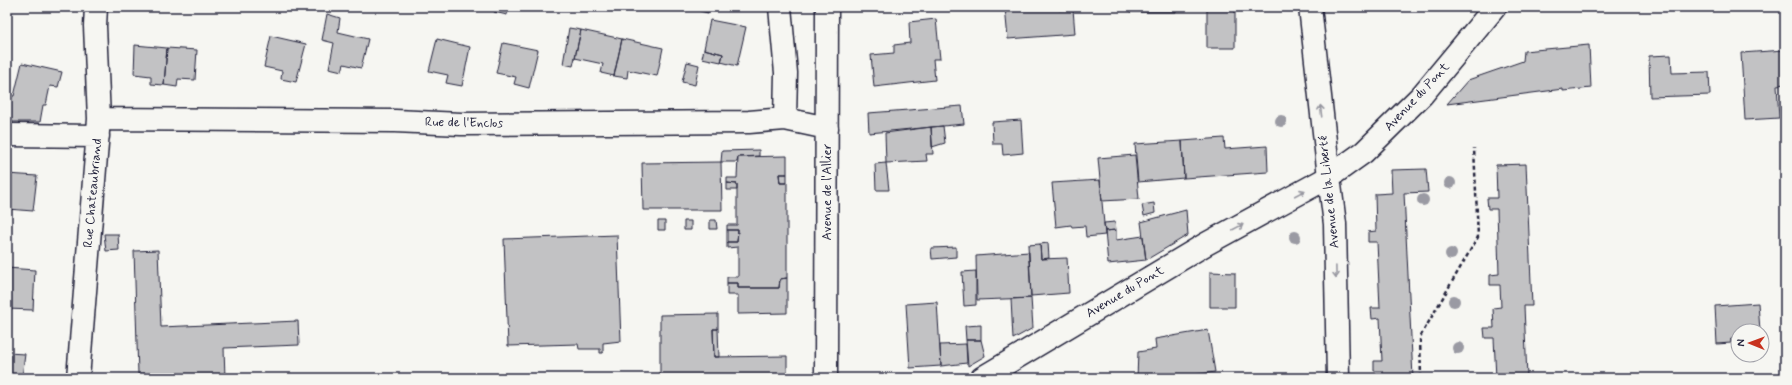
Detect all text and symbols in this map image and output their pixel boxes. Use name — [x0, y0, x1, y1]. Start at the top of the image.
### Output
street label: Avenue du Pont — [1381, 59, 1454, 135]
one-way arrow — [1317, 105, 1325, 118]
street label: Rue de l'Enclos — [425, 114, 503, 132]
street label: Avenue de la Liberté — [1315, 134, 1343, 249]
street label: Rue Chateaubriand — [80, 138, 106, 248]
street label: Avenue de l'Allier — [819, 143, 836, 240]
one-way arrow — [1293, 189, 1305, 196]
one-way arrow — [1232, 223, 1244, 230]
street label: Avenue du Pont — [1083, 262, 1167, 322]
one-way arrow — [1332, 265, 1340, 278]
north arrow — [1730, 323, 1770, 363]
text: N — [1734, 339, 1748, 347]

